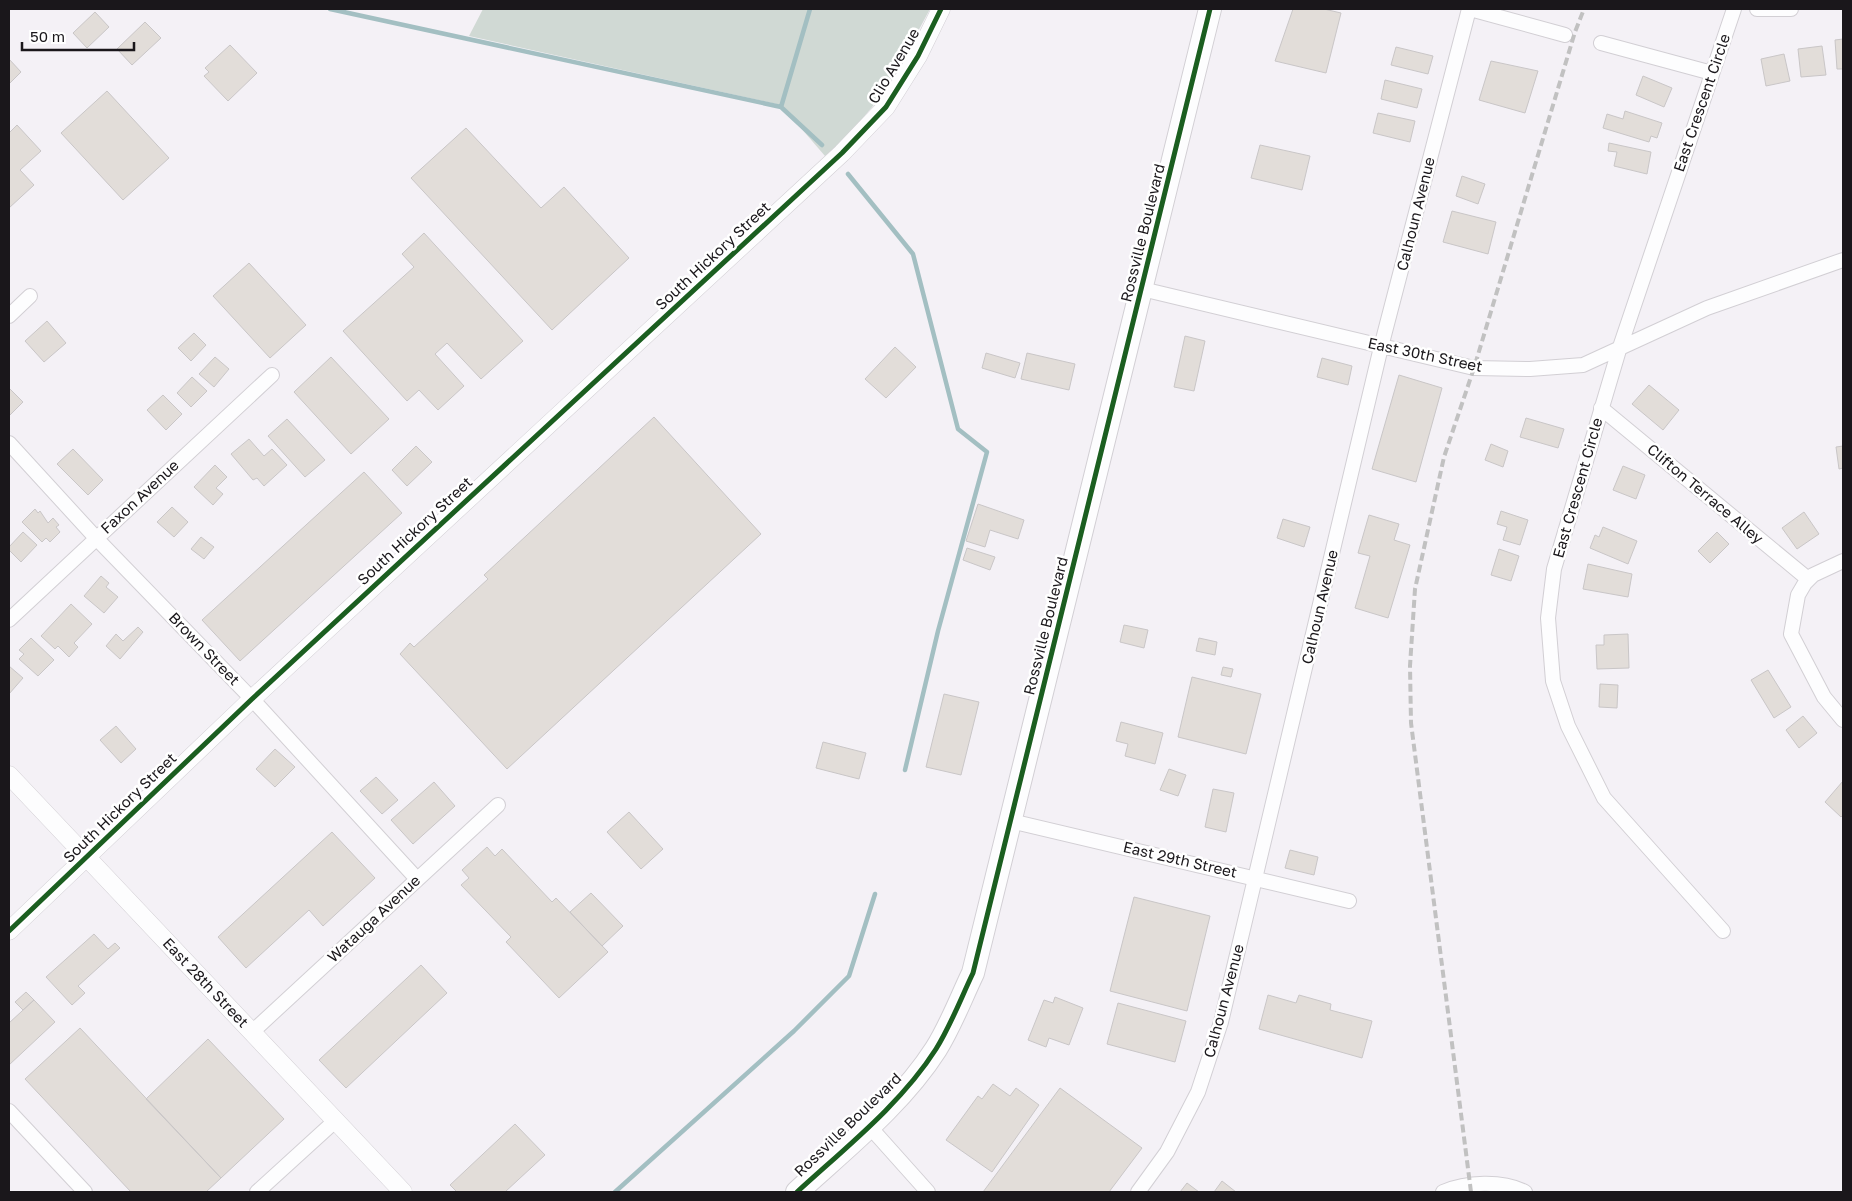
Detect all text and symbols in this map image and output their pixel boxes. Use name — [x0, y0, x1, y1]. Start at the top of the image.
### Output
scale bar — [22, 20, 135, 52]
street label: Clio Avenue — [864, 24, 923, 106]
text: 50 m — [30, 27, 65, 45]
street label: East Crescent Circle — [1669, 31, 1733, 174]
street label: Calhoun Avenue — [1392, 155, 1438, 273]
street label: Rossville Boulevard — [1116, 162, 1168, 304]
street label: South Hickory Street — [651, 197, 773, 313]
street label: East 30th Street — [1366, 333, 1484, 375]
street label: East Crescent Circle — [1548, 415, 1606, 560]
street label: Clifton Terrace Alley — [1644, 439, 1768, 547]
street label: Faxon Avenue — [97, 455, 182, 537]
street label: South Hickory Street — [353, 472, 475, 588]
street label: Calhoun Avenue — [1297, 548, 1341, 666]
street label: Rossville Boulevard — [1019, 555, 1071, 697]
street label: Brown Street — [166, 608, 244, 688]
street label: South Hickory Street — [59, 749, 180, 866]
street label: East 29th Street — [1122, 837, 1239, 881]
street label: Watauga Avenue — [323, 871, 424, 966]
street label: East 28th Street — [160, 934, 253, 1031]
street label: Calhoun Avenue — [1199, 942, 1247, 1059]
street label: Rossville Boulevard — [790, 1069, 905, 1180]

